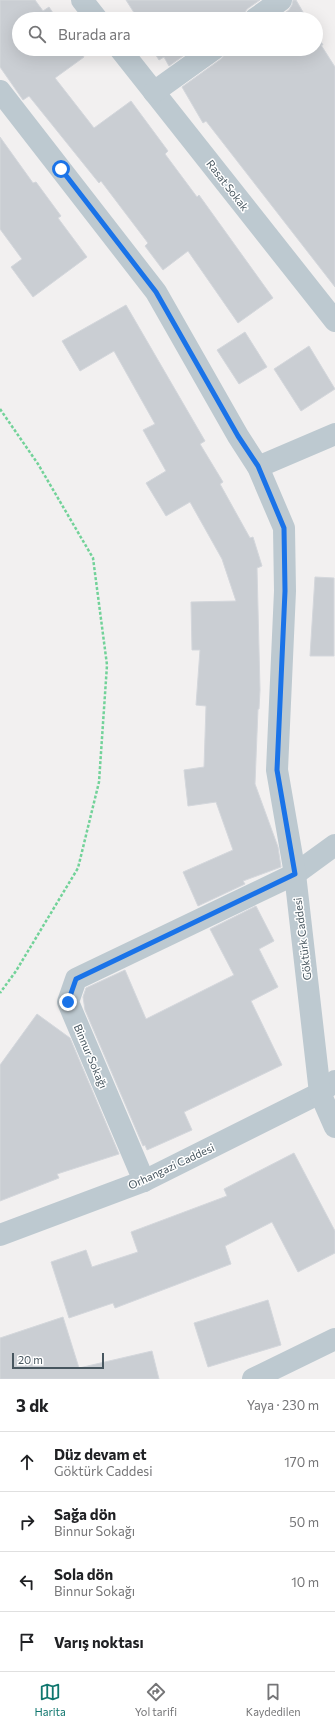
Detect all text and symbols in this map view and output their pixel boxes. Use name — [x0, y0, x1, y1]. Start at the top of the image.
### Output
search box — [12, 12, 323, 56]
icon: search — [26, 23, 48, 45]
text: Burada ara — [58, 25, 131, 43]
street label: Rasat Sokak — [204, 157, 252, 213]
route start — [52, 160, 70, 178]
street label: Göktürk Caddesi — [290, 897, 314, 981]
route end — [59, 993, 77, 1011]
street label: Binnur Sokağı — [72, 1022, 110, 1090]
street label: Orhangazi Caddesi — [126, 1140, 216, 1192]
scale bar — [12, 1351, 104, 1370]
text: 20 m — [18, 1353, 43, 1366]
text: 3 dk — [16, 1395, 49, 1416]
text: Yaya · 230 m — [247, 1397, 319, 1413]
text: Düz devam et — [54, 1445, 147, 1463]
icon: ahead — [16, 1451, 38, 1473]
text: 170 m — [284, 1454, 319, 1470]
text: Göktürk Caddesi — [54, 1463, 153, 1479]
text: Sağa dön — [54, 1505, 116, 1523]
icon: right — [16, 1511, 38, 1533]
text: 50 m — [289, 1514, 319, 1530]
text: Binnur Sokağı — [54, 1523, 135, 1539]
text: Sola dön — [54, 1565, 113, 1583]
icon: left — [16, 1571, 38, 1593]
text: 10 m — [291, 1574, 319, 1590]
text: Binnur Sokağı — [54, 1583, 135, 1599]
icon: arrive — [16, 1631, 38, 1653]
text: Varış noktası — [54, 1633, 144, 1651]
tab: Harita — [34, 1681, 66, 1718]
tab: Yol tarifi — [135, 1681, 177, 1718]
tab: Kaydedilen — [246, 1681, 301, 1718]

